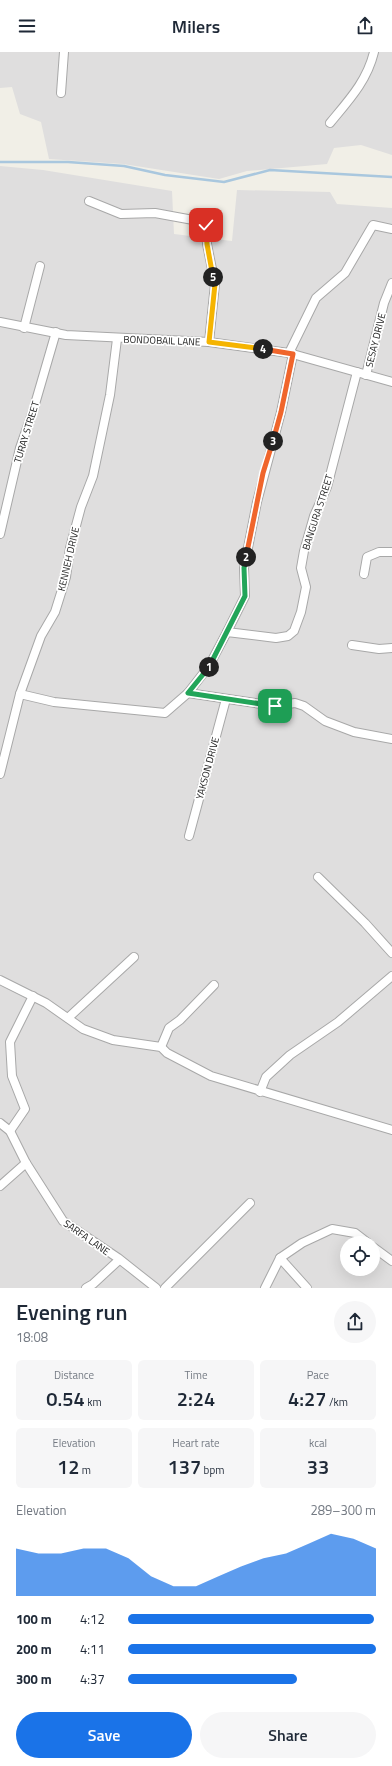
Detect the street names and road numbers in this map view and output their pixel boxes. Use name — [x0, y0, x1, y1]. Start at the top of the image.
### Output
street label: SESAY DRIVE — [361, 311, 390, 369]
street label: BONDOBAIL LANE — [123, 332, 201, 349]
street label: TURAY STREET — [10, 399, 43, 465]
street label: BANGURA STREET — [298, 472, 337, 552]
street label: KENNEH DRIVE — [54, 525, 83, 593]
street label: YAKSON DRIVE — [192, 735, 223, 801]
street label: SARFA LANE — [60, 1216, 113, 1259]

